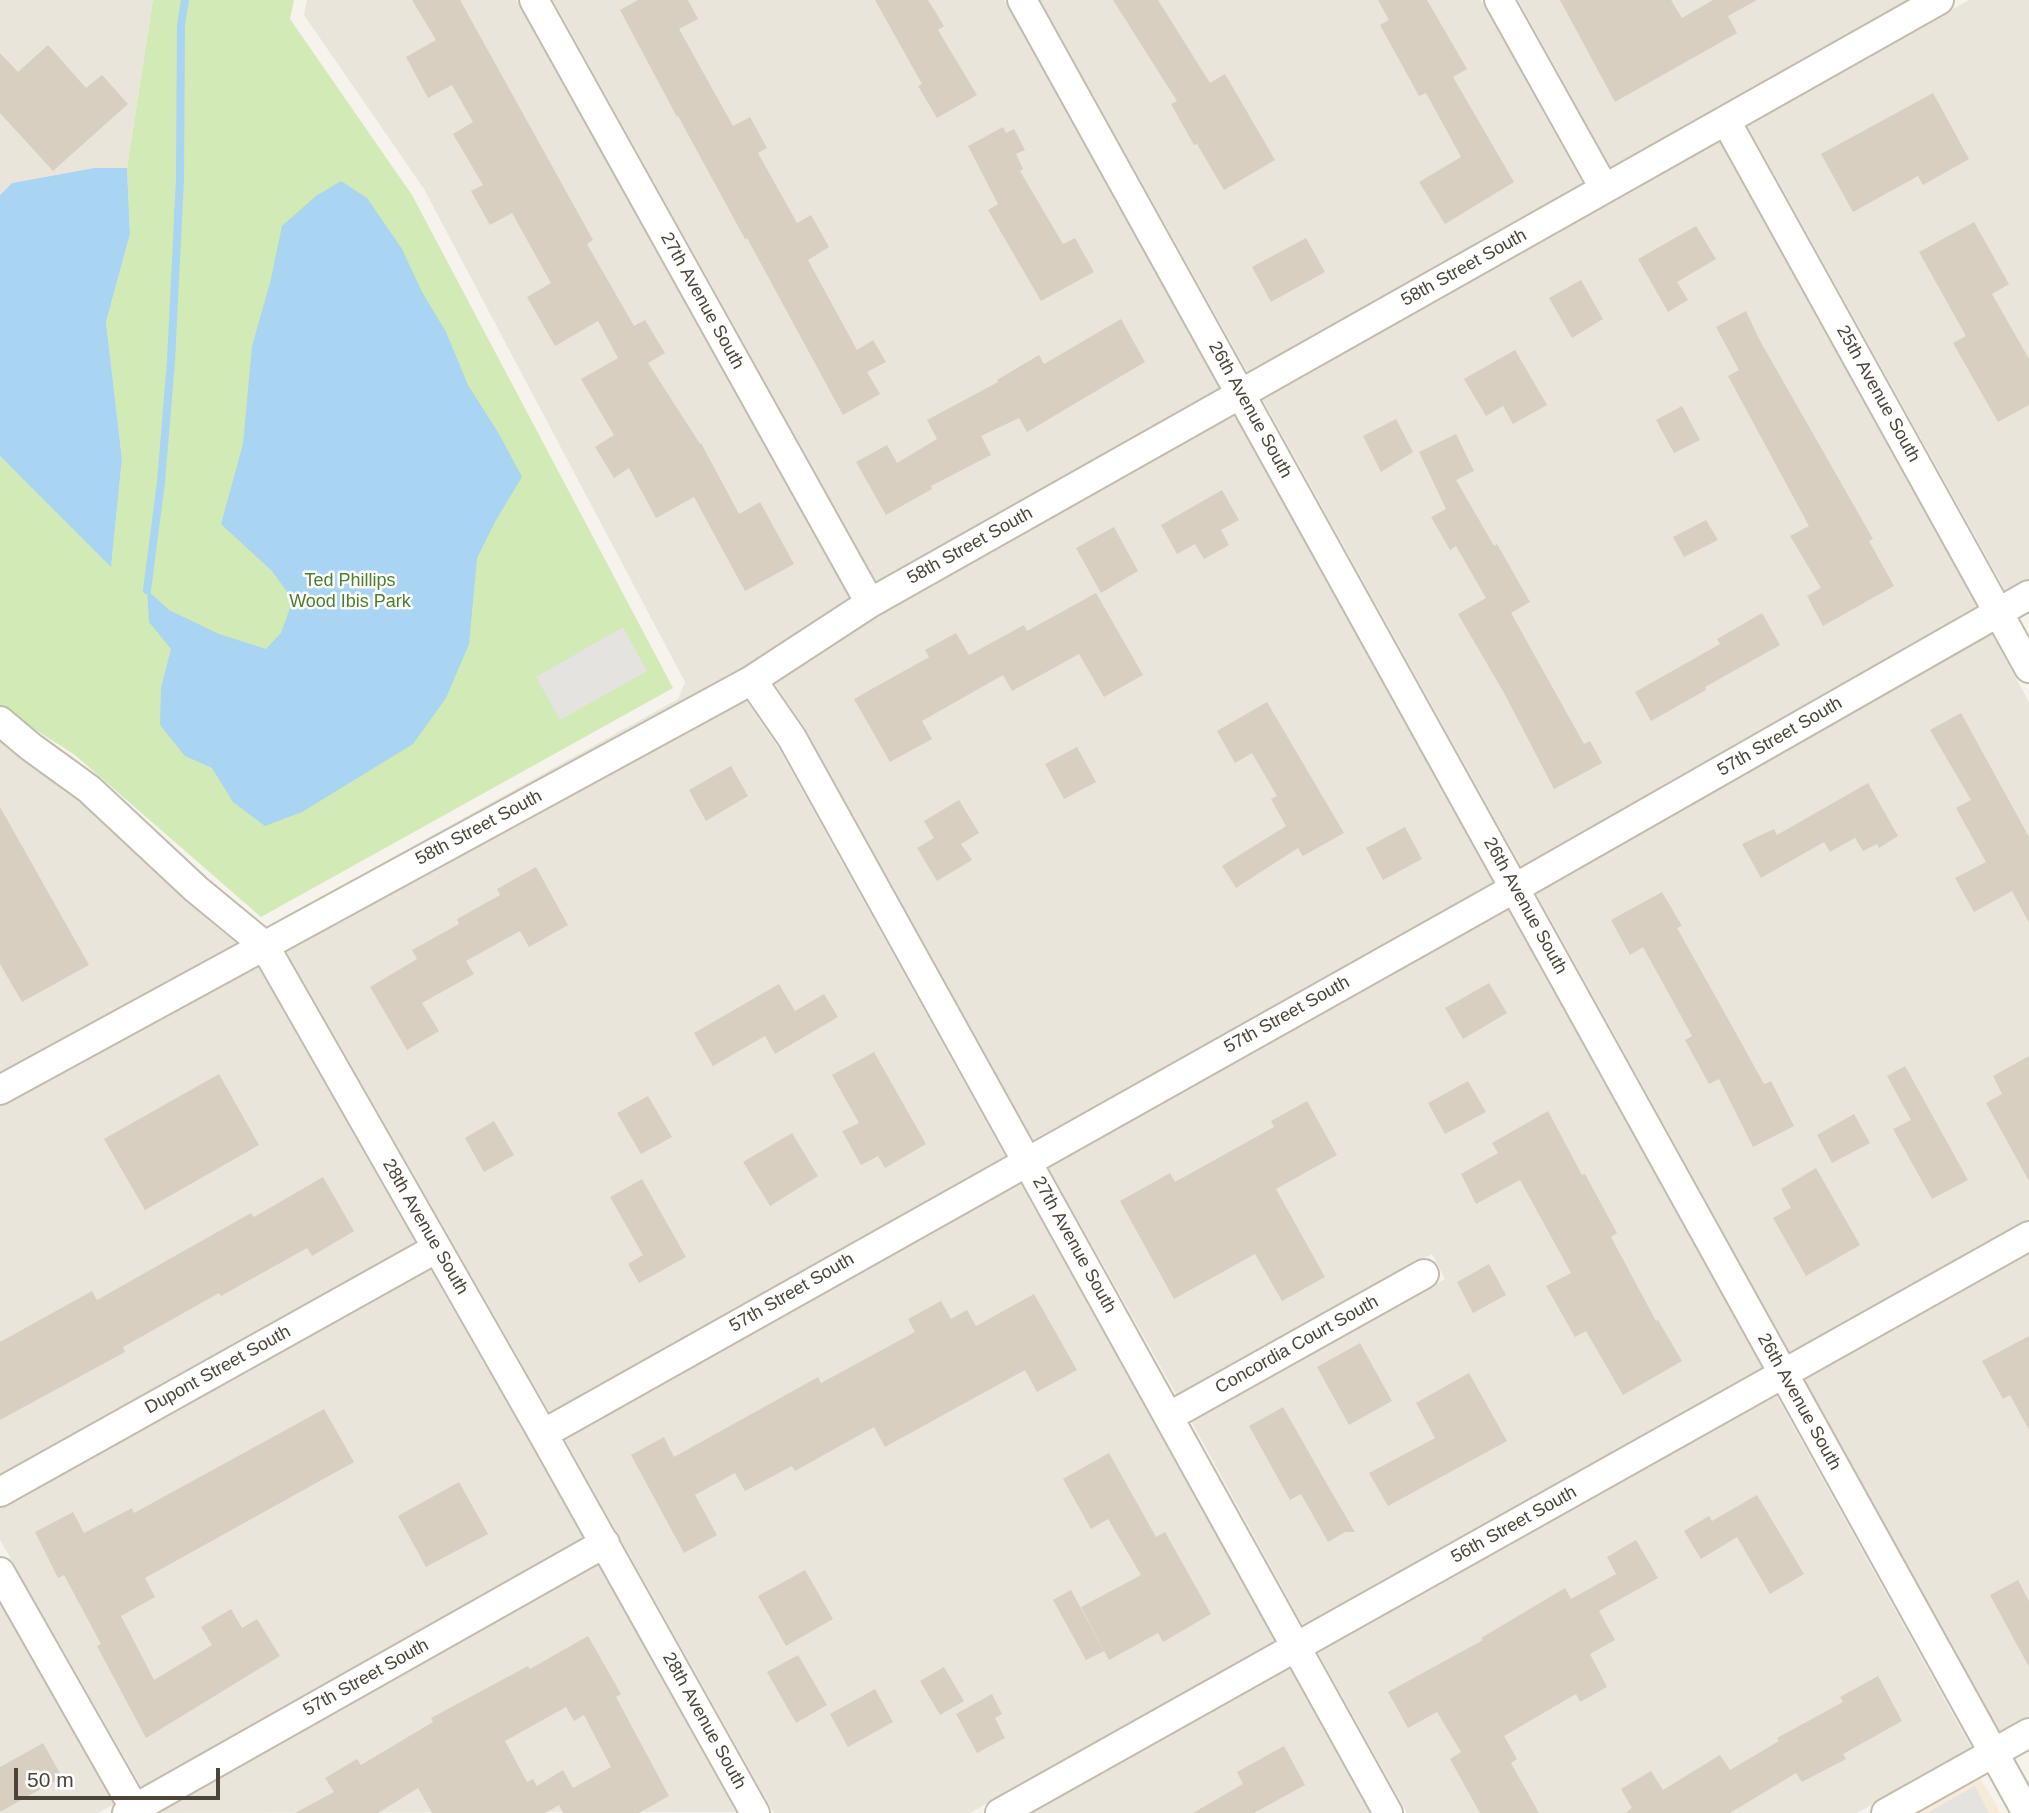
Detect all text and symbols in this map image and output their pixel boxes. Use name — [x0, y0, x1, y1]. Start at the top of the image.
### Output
street label: 58th Street South — [1397, 225, 1531, 311]
street label: 27th Avenue South — [656, 229, 748, 373]
street label: 25th Avenue South — [1832, 322, 1924, 466]
street label: 26th Avenue South — [1204, 338, 1296, 482]
street label: 58th Street South — [903, 503, 1037, 589]
park label: Ted Phillips Wood Ibis Park — [289, 570, 411, 612]
street label: 57th Street South — [1714, 693, 1846, 781]
street label: 58th Street South — [412, 786, 546, 870]
street label: 26th Avenue South — [1479, 834, 1571, 978]
street label: 57th Street South — [1220, 972, 1354, 1058]
street label: 28th Avenue South — [377, 1155, 473, 1299]
street label: 27th Avenue South — [1028, 1173, 1120, 1317]
street label: 57th Street South — [726, 1249, 858, 1337]
street label: Concordia Court South — [1212, 1291, 1382, 1399]
street label: Dupont Street South — [141, 1321, 295, 1419]
street label: 26th Avenue South — [1753, 1330, 1845, 1474]
street label: 56th Street South — [1447, 1482, 1581, 1568]
street label: 57th Street South — [299, 1635, 433, 1721]
street label: 28th Avenue South — [658, 1649, 750, 1793]
scale bar — [18, 1754, 224, 1798]
text: 50 m — [27, 1768, 74, 1791]

